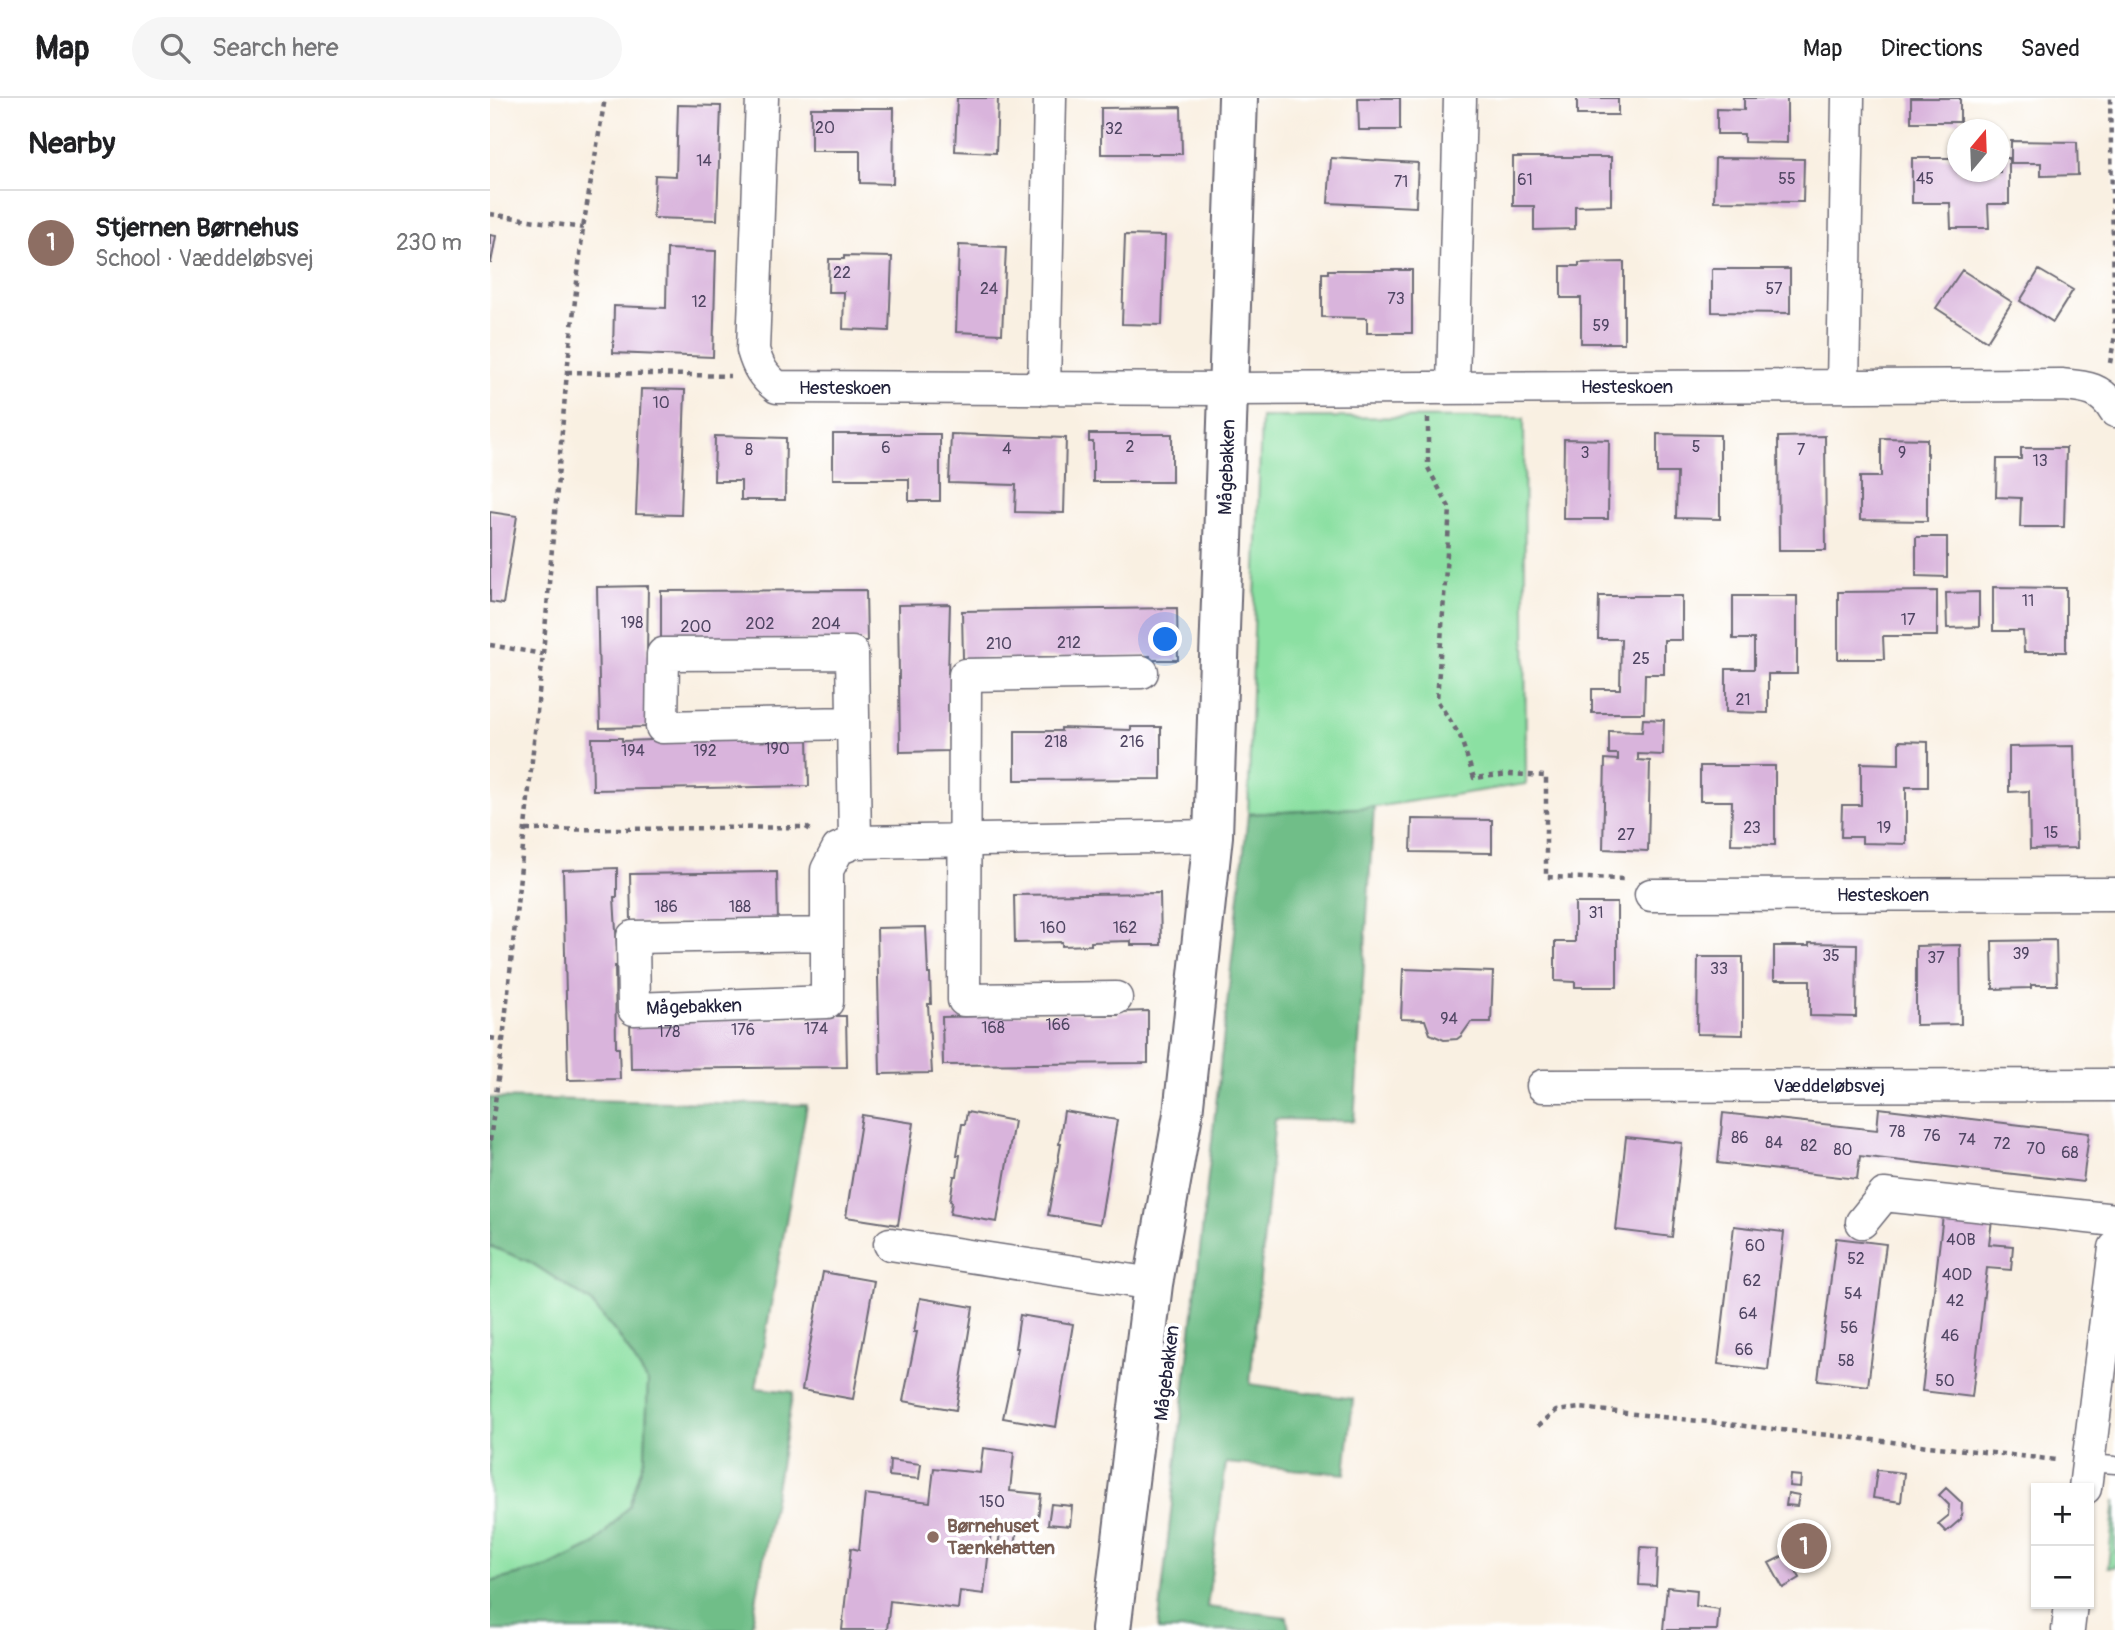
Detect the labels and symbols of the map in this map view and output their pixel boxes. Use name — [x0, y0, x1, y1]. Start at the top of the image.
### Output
house number: 20 — [815, 118, 835, 138]
house number: 32 — [1105, 119, 1123, 139]
north arrow — [1947, 119, 2010, 182]
house number: 14 — [696, 151, 712, 171]
house number: 55 — [1778, 169, 1796, 189]
house number: 45 — [1916, 169, 1934, 189]
house number: 61 — [1517, 170, 1533, 190]
house number: 71 — [1394, 172, 1408, 192]
house number: 22 — [833, 263, 851, 283]
house number: 24 — [980, 279, 998, 299]
house number: 57 — [1765, 279, 1783, 299]
house number: 73 — [1387, 289, 1405, 309]
house number: 12 — [691, 292, 707, 312]
house number: 59 — [1593, 316, 1609, 336]
street label: Hesteskoen — [1581, 375, 1673, 399]
street label: Hesteskoen — [799, 376, 891, 400]
house number: 10 — [652, 393, 670, 413]
street label: Mågebakken — [1213, 419, 1241, 515]
house number: 2 — [1126, 437, 1135, 457]
house number: 5 — [1692, 437, 1700, 457]
house number: 6 — [881, 438, 891, 458]
house number: 4 — [1002, 439, 1012, 459]
house number: 8 — [745, 440, 753, 460]
house number: 7 — [1797, 440, 1806, 460]
house number: 3 — [1581, 443, 1590, 463]
house number: 9 — [1898, 443, 1906, 463]
house number: 13 — [2032, 451, 2048, 471]
house number: 11 — [2022, 591, 2034, 611]
house number: 17 — [1901, 610, 1916, 630]
house number: 198 — [621, 613, 643, 633]
house number: 202 — [746, 614, 774, 634]
house number: 204 — [811, 614, 841, 634]
house number: 200 — [681, 617, 711, 637]
your location — [1148, 622, 1182, 656]
house number: 212 — [1057, 633, 1081, 653]
house number: 210 — [986, 634, 1012, 654]
house number: 25 — [1632, 649, 1650, 669]
house number: 21 — [1735, 690, 1751, 710]
house number: 218 — [1044, 732, 1068, 752]
house number: 216 — [1120, 732, 1144, 752]
house number: 190 — [764, 739, 790, 759]
house number: 194 — [621, 741, 645, 761]
house number: 192 — [693, 741, 717, 761]
house number: 23 — [1743, 818, 1761, 838]
house number: 19 — [1877, 818, 1891, 838]
house number: 15 — [2044, 823, 2058, 843]
house number: 27 — [1617, 825, 1635, 845]
street label: Hesteskoen — [1837, 883, 1929, 907]
house number: 186 — [654, 897, 678, 917]
house number: 188 — [729, 897, 751, 917]
house number: 31 — [1588, 903, 1604, 923]
house number: 160 — [1040, 918, 1066, 938]
house number: 162 — [1113, 918, 1137, 938]
house number: 39 — [2012, 944, 2030, 964]
house number: 35 — [1822, 946, 1840, 966]
house number: 37 — [1927, 948, 1945, 968]
house number: 33 — [1710, 959, 1728, 979]
street label: Mågebakken — [646, 993, 742, 1021]
house number: 94 — [1440, 1009, 1458, 1029]
house number: 166 — [1046, 1015, 1070, 1035]
house number: 168 — [981, 1018, 1005, 1038]
house number: 174 — [804, 1019, 828, 1039]
house number: 176 — [731, 1020, 755, 1040]
house number: 178 — [658, 1022, 680, 1042]
street label: Væddeløbsvej — [1773, 1074, 1885, 1098]
house number: 78 — [1889, 1122, 1905, 1142]
house number: 76 — [1923, 1126, 1941, 1146]
house number: 86 — [1731, 1128, 1749, 1148]
house number: 74 — [1958, 1130, 1976, 1150]
house number: 84 — [1765, 1133, 1783, 1153]
house number: 72 — [1993, 1134, 2011, 1154]
house number: 82 — [1800, 1136, 1818, 1156]
house number: 70 — [2026, 1139, 2046, 1159]
house number: 80 — [1834, 1140, 1853, 1160]
house number: 68 — [2061, 1143, 2079, 1163]
house number: 40B — [1946, 1230, 1976, 1250]
house number: 60 — [1745, 1236, 1765, 1256]
house number: 52 — [1847, 1249, 1865, 1269]
house number: 40D — [1942, 1265, 1972, 1285]
house number: 62 — [1743, 1271, 1761, 1291]
house number: 54 — [1844, 1284, 1862, 1304]
house number: 42 — [1946, 1291, 1964, 1311]
house number: 64 — [1739, 1304, 1757, 1324]
house number: 56 — [1840, 1318, 1858, 1338]
street label: Mågebakken — [1149, 1324, 1185, 1422]
house number: 46 — [1941, 1326, 1959, 1346]
house number: 66 — [1735, 1340, 1753, 1360]
house number: 58 — [1838, 1351, 1854, 1371]
house number: 50 — [1935, 1371, 1955, 1391]
house number: 150 — [979, 1492, 1005, 1512]
place label: Børnehuset Tænkehatten — [946, 1514, 1055, 1560]
pin: 1 — [1781, 1520, 1827, 1572]
marker: Børnehuset Tænkehatten — [925, 1529, 941, 1545]

